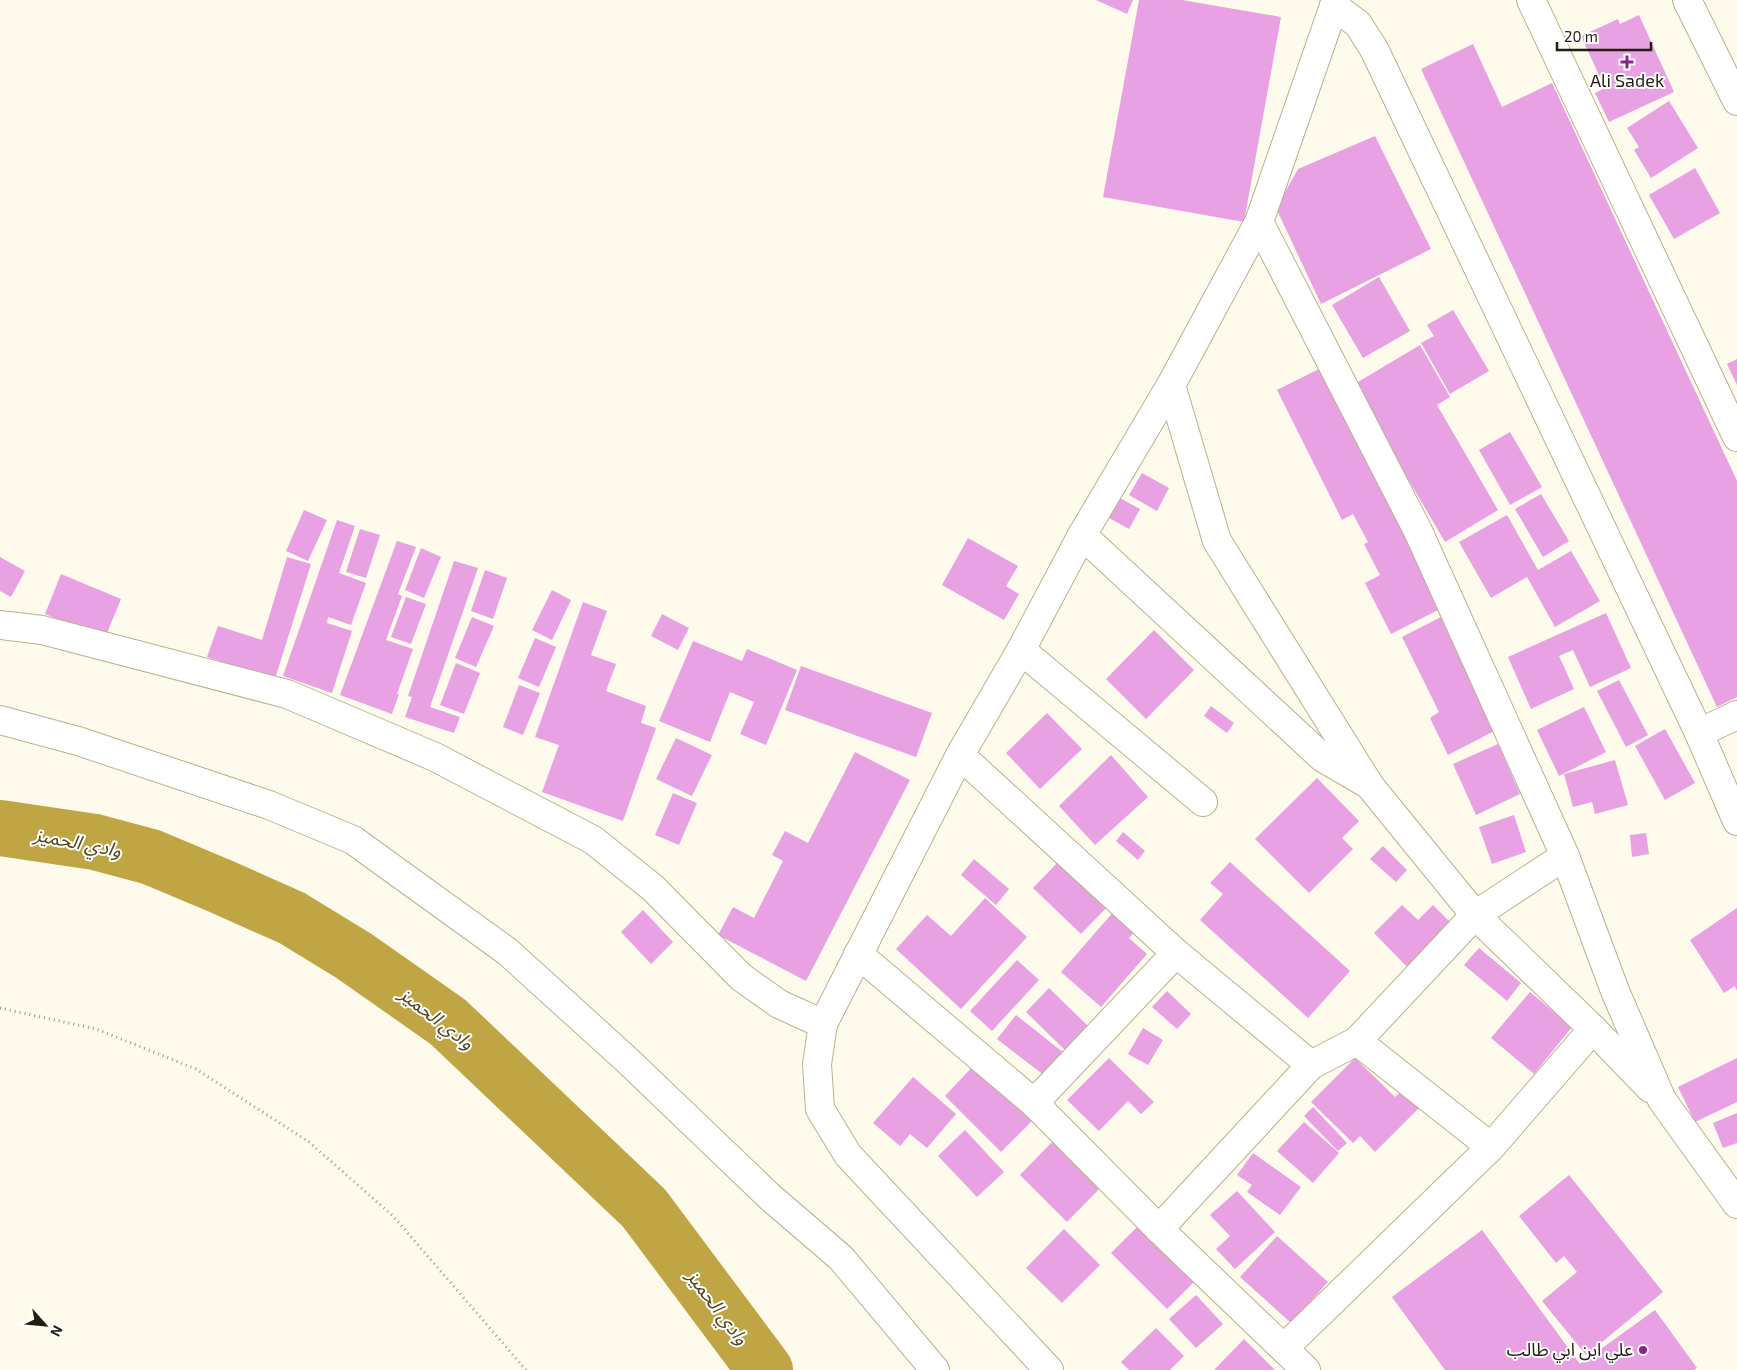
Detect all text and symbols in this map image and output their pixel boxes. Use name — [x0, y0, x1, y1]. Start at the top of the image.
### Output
scale bar — [1557, 20, 1651, 52]
text: 20 m — [1564, 27, 1598, 45]
marker: Ali Sadek — [1621, 56, 1633, 68]
place label: Ali Sadek — [1590, 69, 1664, 91]
water label: وادي الحميز — [30, 821, 124, 866]
water label: وادي الحميز — [391, 980, 479, 1058]
water label: وادي الحميز — [678, 1263, 754, 1352]
north arrow — [20, 1300, 70, 1350]
text: N — [47, 1323, 67, 1339]
place label: علي ابن ابي طالب — [1507, 1338, 1633, 1363]
marker: علي ابن ابي طالب — [1637, 1344, 1649, 1356]

